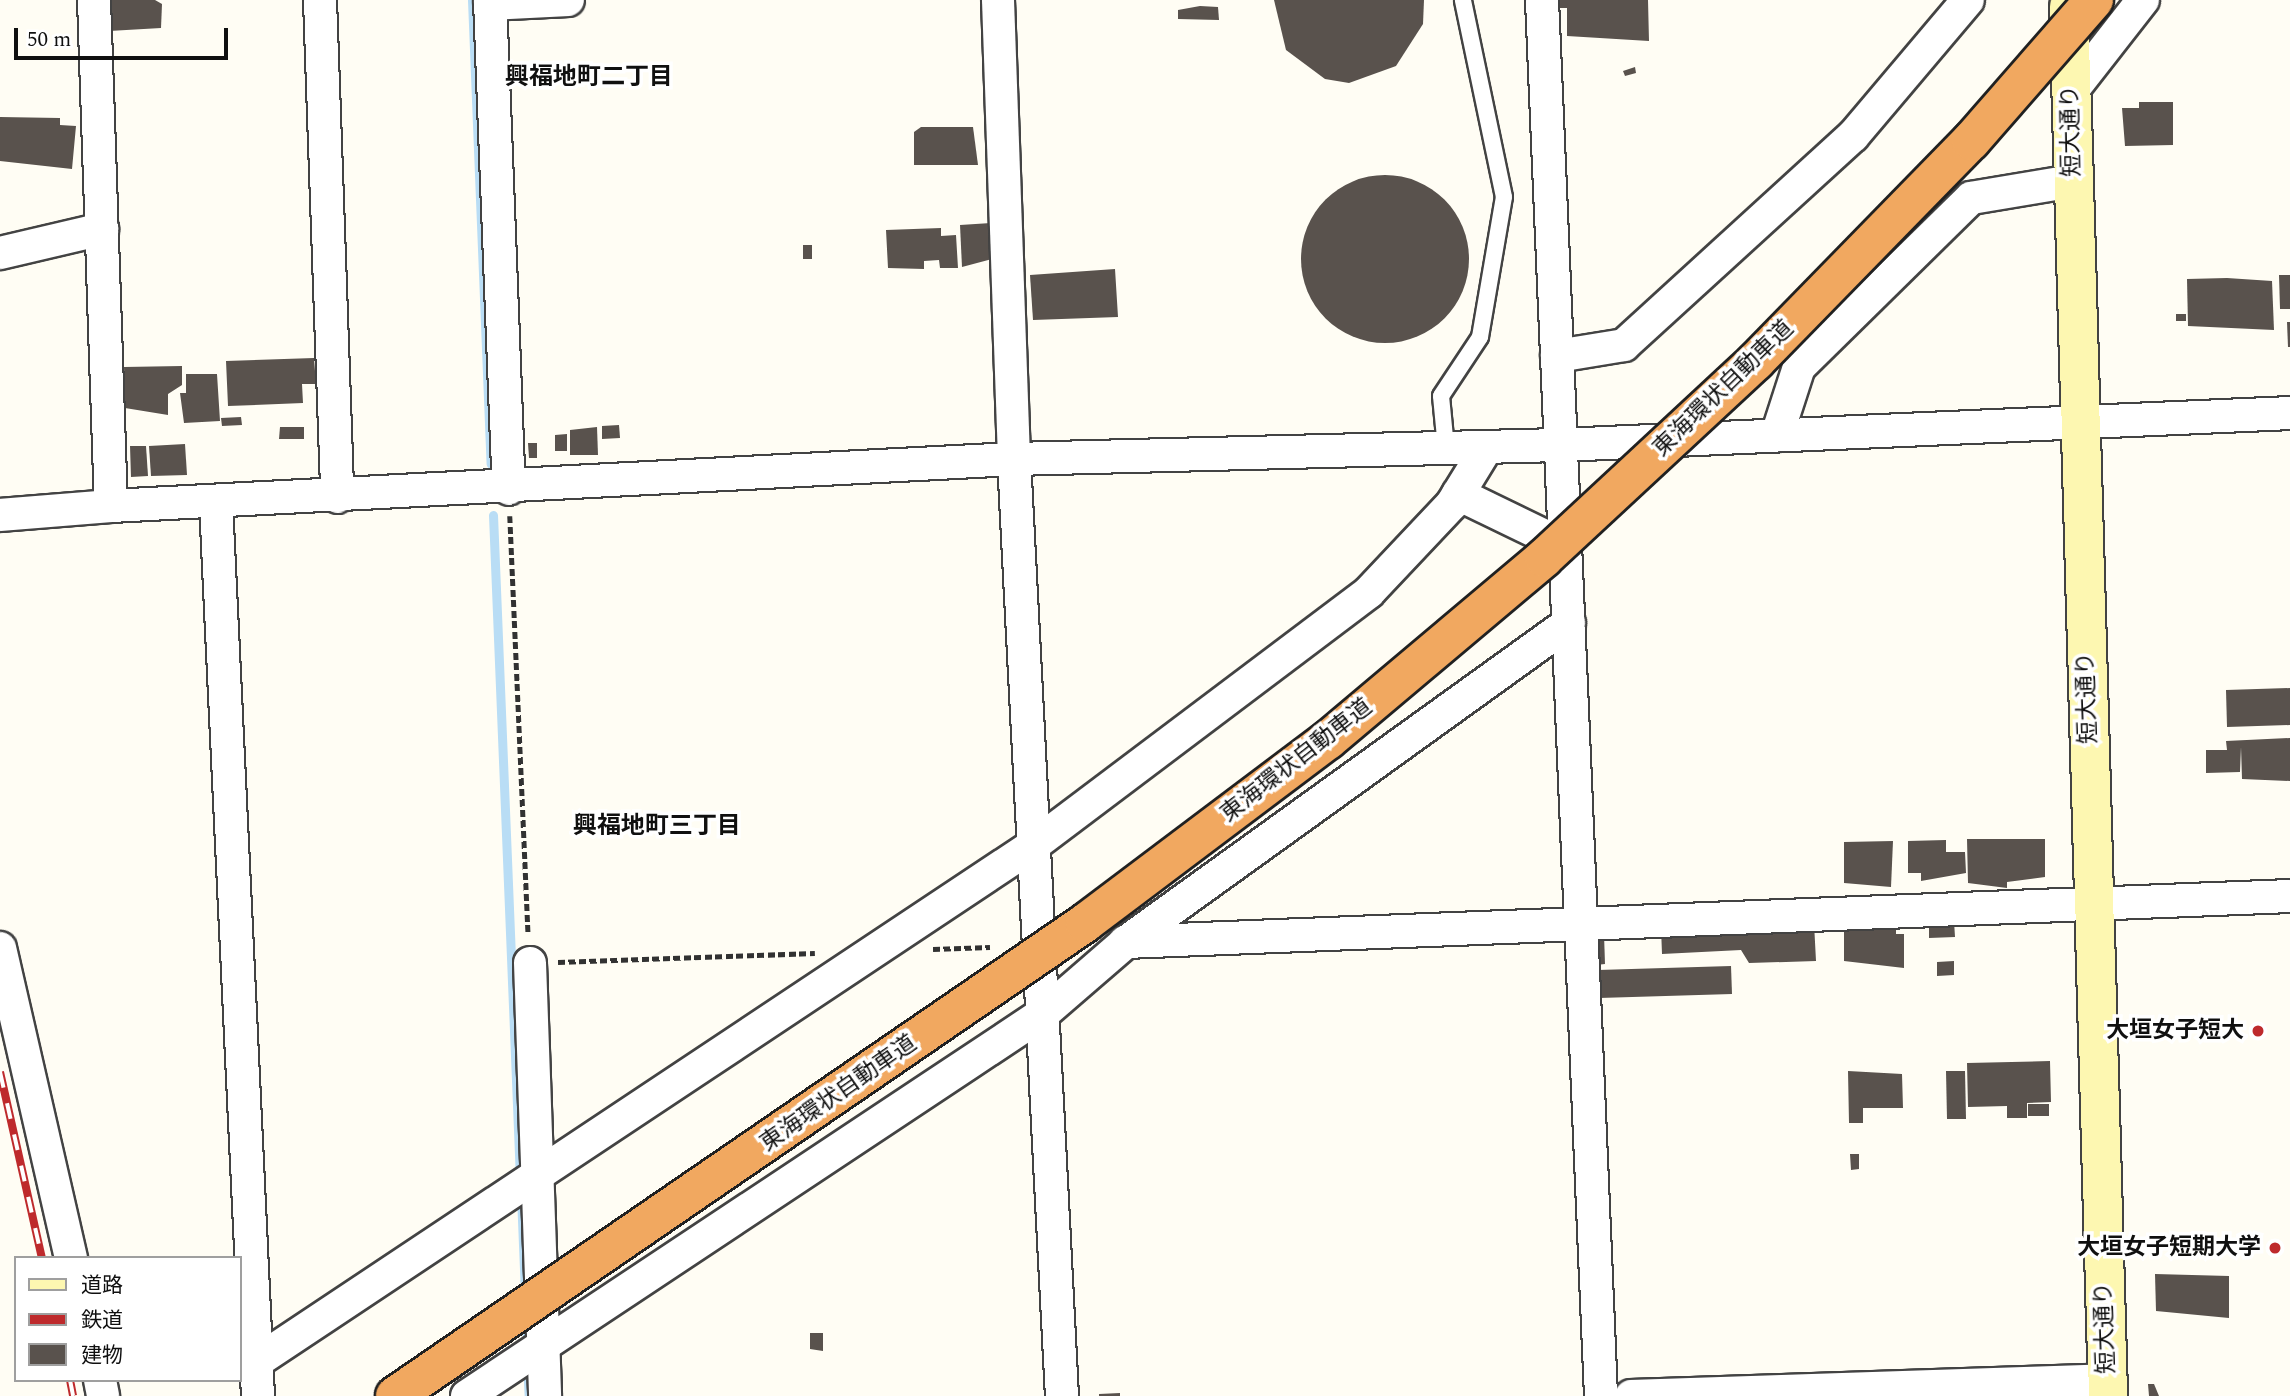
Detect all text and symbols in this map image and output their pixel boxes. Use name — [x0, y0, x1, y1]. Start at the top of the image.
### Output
scale bar — [18, 14, 231, 58]
text: 50 m — [27, 24, 71, 56]
district label: 興福地町二丁目 — [505, 64, 673, 92]
street label: 短大通り — [2057, 85, 2087, 177]
street label: 東海環状自動車道 — [1648, 315, 1800, 463]
street label: 短大通り — [2073, 652, 2103, 744]
street label: 東海環状自動車道 — [1216, 693, 1378, 829]
district label: 興福地町三丁目 — [573, 813, 741, 841]
place label: 大垣女子短大 — [2106, 1017, 2244, 1045]
marker: 大垣女子短大 — [2250, 1023, 2266, 1039]
street label: 東海環状自動車道 — [756, 1030, 922, 1158]
place label: 大垣女子短期大学 — [2077, 1234, 2261, 1262]
marker: 大垣女子短期大学 — [2267, 1240, 2283, 1256]
legend — [14, 1256, 242, 1382]
text: 道路 — [81, 1270, 123, 1302]
street label: 短大通り — [2091, 1282, 2121, 1374]
text: 鉄道 — [81, 1305, 123, 1337]
text: 建物 — [81, 1340, 123, 1372]

